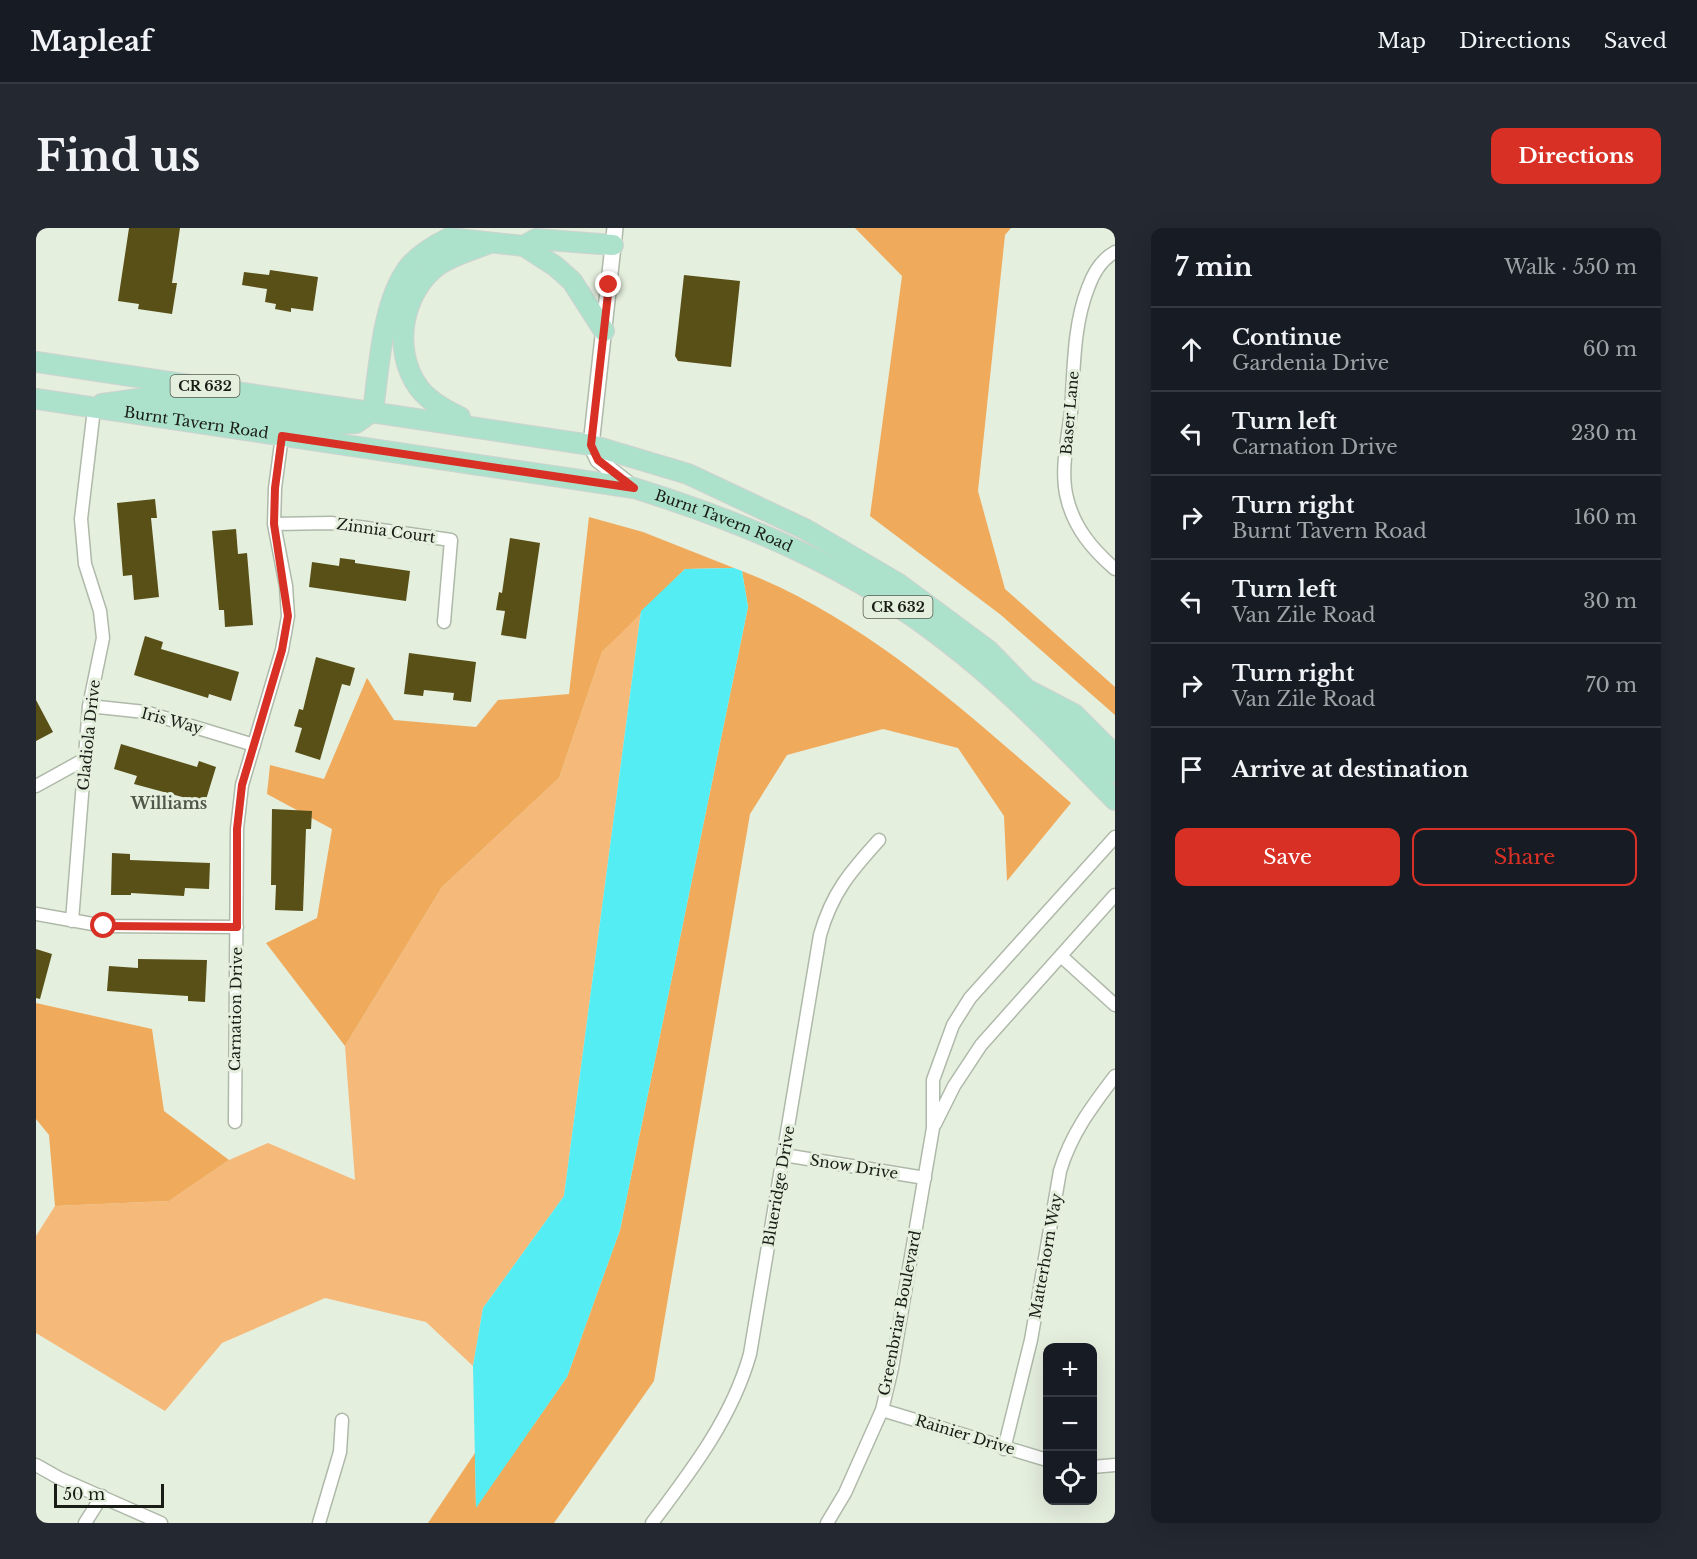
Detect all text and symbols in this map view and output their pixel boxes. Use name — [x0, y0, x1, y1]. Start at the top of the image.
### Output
text: Mapleaf — [30, 24, 152, 59]
text: Map — [1377, 28, 1426, 54]
text: Directions — [1459, 28, 1571, 54]
text: Saved — [1604, 28, 1667, 54]
button: Directions — [1491, 128, 1661, 184]
text: Find us — [36, 130, 200, 182]
text: 7 min — [1175, 251, 1252, 283]
text: Walk · 550 m — [1504, 255, 1637, 279]
route end — [595, 271, 621, 297]
text: Continue — [1232, 324, 1341, 351]
icon: ahead — [1175, 333, 1208, 366]
text: 60 m — [1583, 337, 1637, 361]
text: Gardenia Drive — [1232, 351, 1389, 375]
street label: Baser Lane — [1056, 370, 1083, 456]
road number: CR 632 — [170, 375, 240, 397]
street label: Burnt Tavern Road — [123, 402, 270, 443]
text: Turn left — [1232, 408, 1337, 435]
icon: left — [1175, 417, 1208, 450]
text: 230 m — [1571, 421, 1637, 445]
text: Carnation Drive — [1232, 435, 1398, 459]
street label: Burnt Tavern Road — [652, 485, 796, 556]
text: Turn right — [1232, 492, 1354, 519]
icon: right — [1175, 501, 1208, 534]
text: 160 m — [1574, 505, 1637, 529]
street label: Zinnia Court — [335, 514, 437, 547]
text: Burnt Tavern Road — [1232, 519, 1427, 543]
text: Turn left — [1232, 576, 1337, 603]
icon: left — [1175, 585, 1208, 618]
text: 30 m — [1583, 589, 1637, 613]
road number: CR 632 — [864, 596, 932, 618]
text: Van Zile Road — [1232, 603, 1376, 627]
text: Turn right — [1232, 660, 1354, 687]
icon: right — [1175, 669, 1208, 702]
text: 70 m — [1585, 673, 1637, 697]
street label: Gladiola Drive — [73, 679, 104, 791]
text: Van Zile Road — [1232, 687, 1376, 711]
street label: Iris Way — [139, 703, 205, 738]
icon: arrive — [1175, 753, 1208, 786]
text: Arrive at destination — [1232, 756, 1469, 783]
district label: Williams — [130, 793, 207, 813]
button: Save — [1175, 828, 1400, 886]
button: Share — [1412, 828, 1637, 886]
route start — [90, 912, 116, 938]
street label: Carnation Drive — [225, 947, 246, 1071]
street label: Blueridge Drive — [759, 1124, 798, 1248]
street label: Snow Drive — [809, 1150, 900, 1183]
street label: Matterhorn Way — [1025, 1191, 1066, 1320]
street label: Greenbriar Boulevard — [874, 1229, 925, 1397]
map controls — [1043, 1343, 1097, 1505]
button: + — [1043, 1343, 1097, 1397]
button: − — [1043, 1397, 1097, 1451]
street label: Rainier Drive — [913, 1410, 1017, 1459]
button: locate — [1043, 1451, 1097, 1505]
scale bar — [54, 1481, 164, 1508]
text: 50 m — [63, 1484, 105, 1504]

